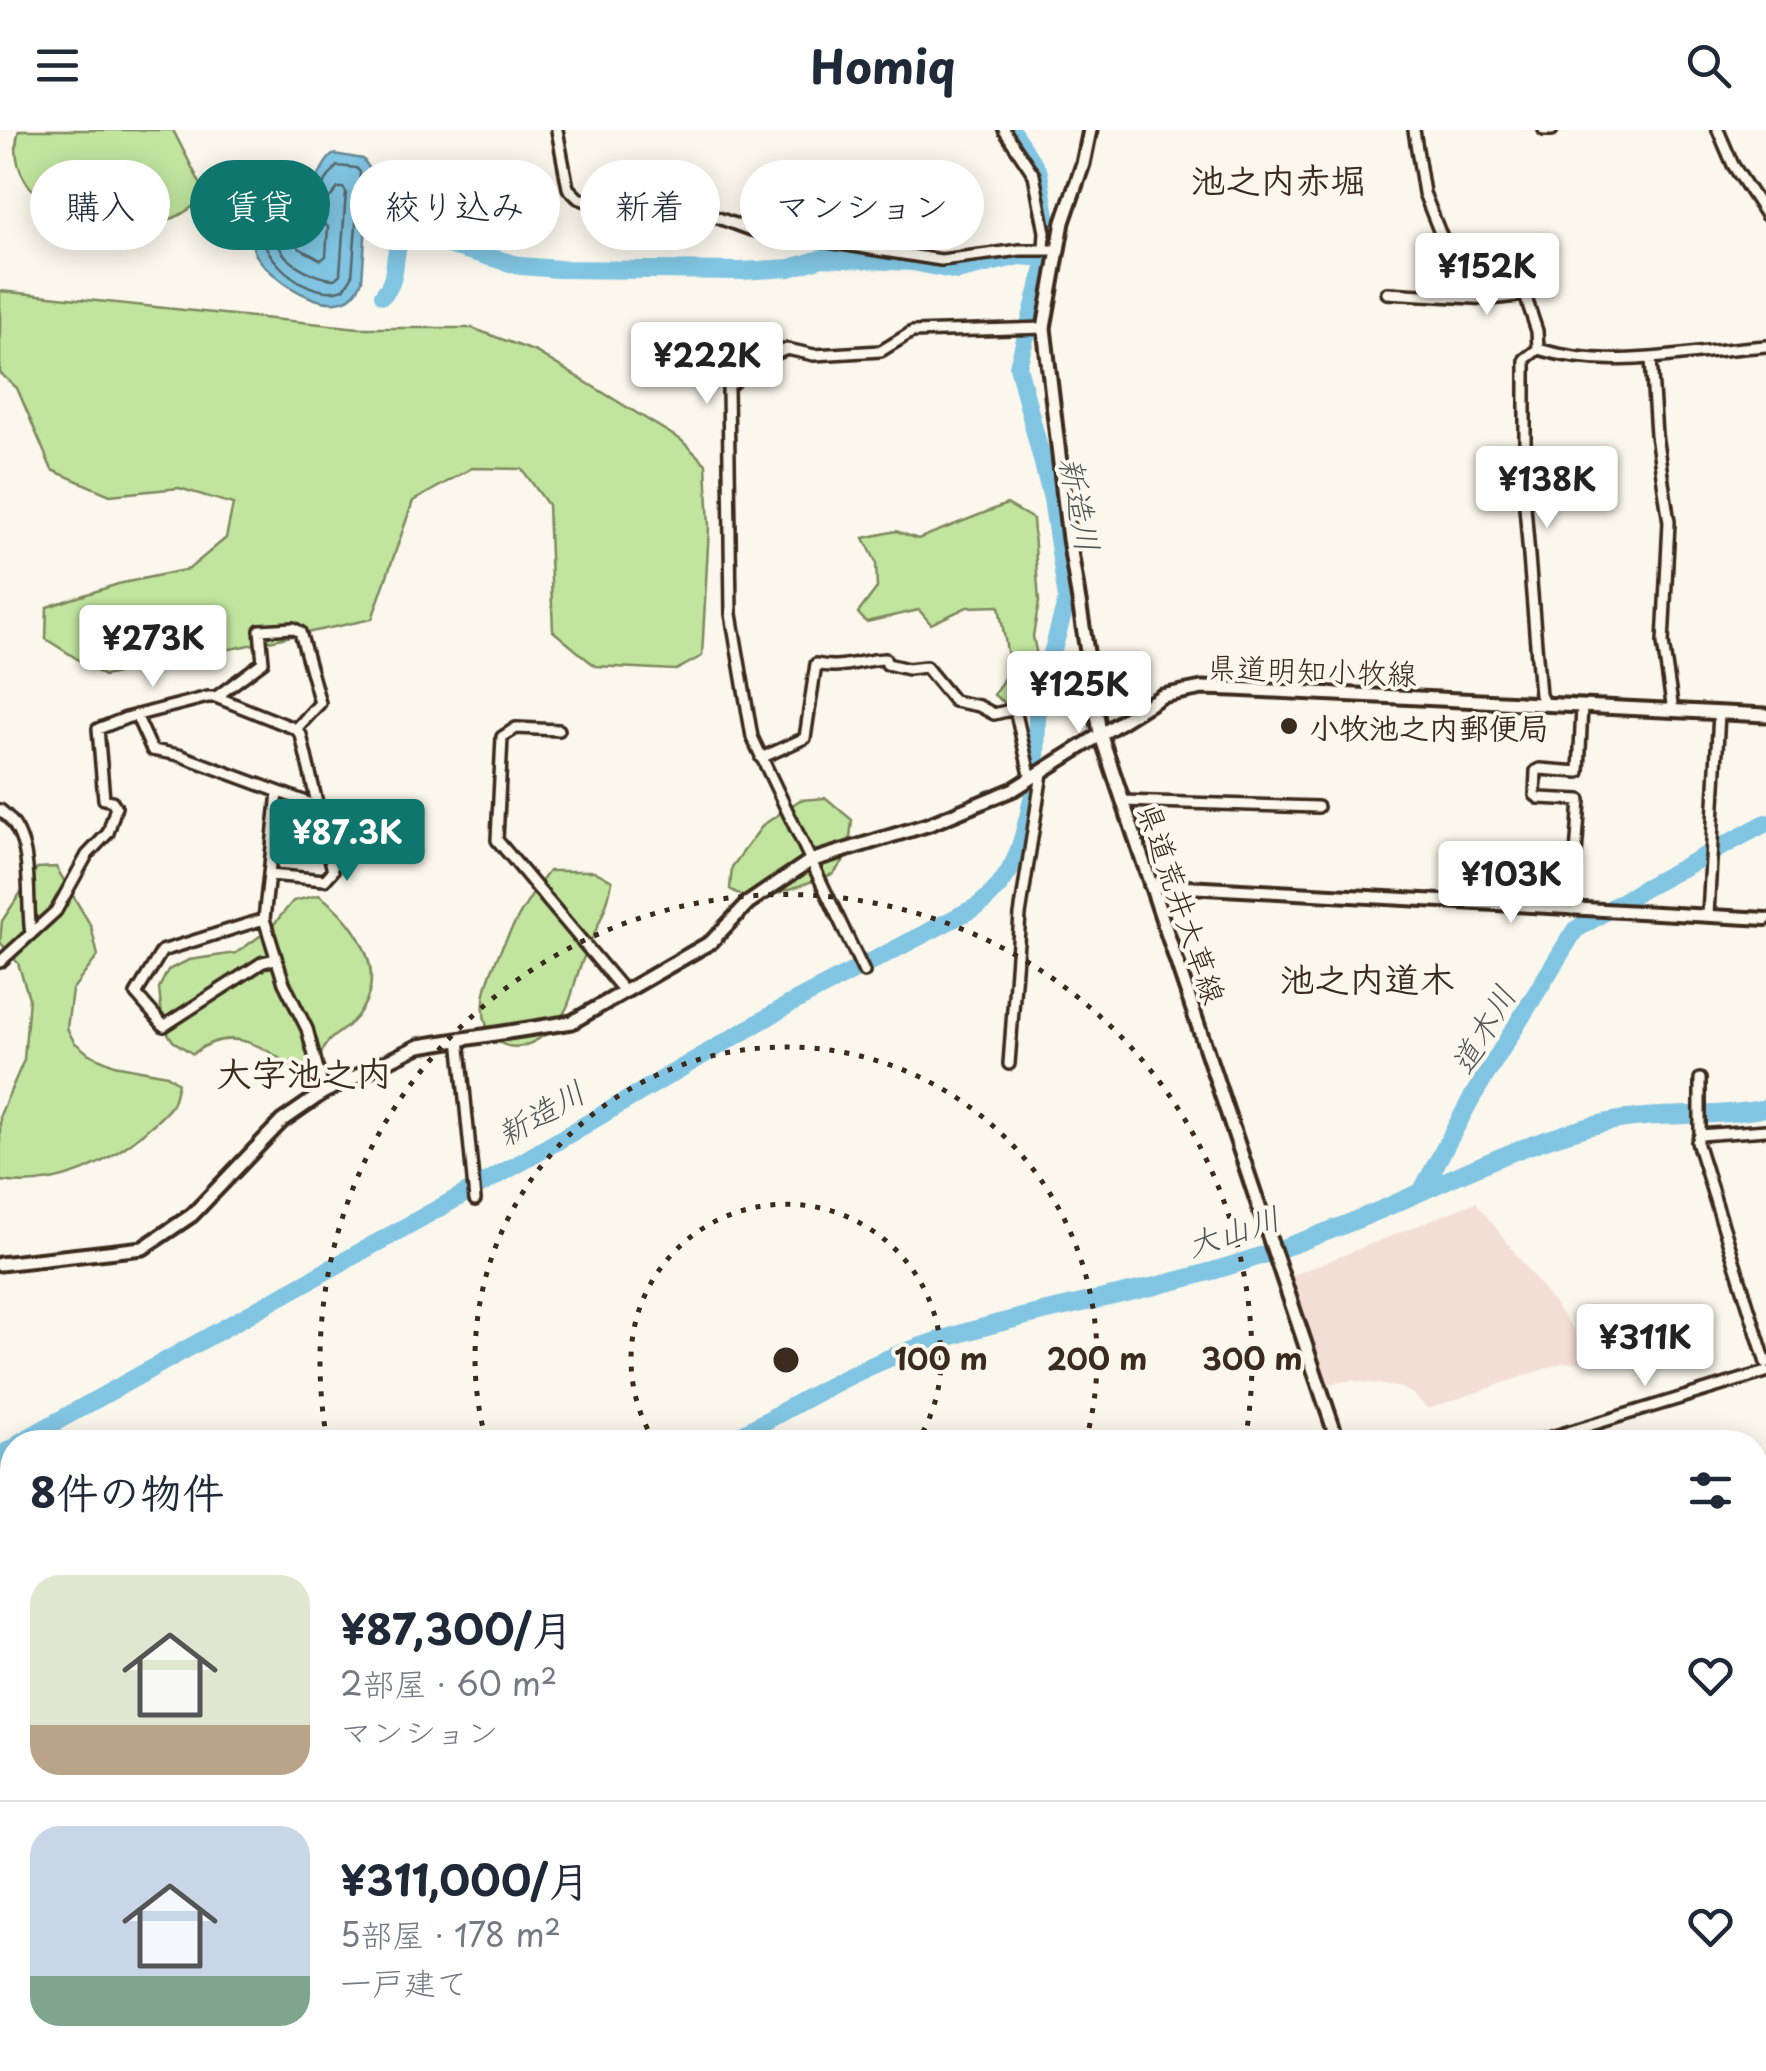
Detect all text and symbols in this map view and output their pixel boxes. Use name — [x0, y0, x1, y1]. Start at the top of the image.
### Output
text: Homiq — [810, 31, 956, 99]
icon: menu — [30, 38, 85, 93]
icon: search — [1681, 38, 1736, 93]
district label: 池之内赤堀 — [1190, 152, 1366, 205]
chip: 購入 — [30, 160, 170, 250]
chip: 賃貸 — [190, 160, 330, 250]
chip: 絞り込み — [350, 160, 560, 250]
chip: 新着 — [580, 160, 720, 250]
chip: マンション — [740, 160, 984, 250]
pin: ¥152K — [1417, 233, 1557, 318]
text: ¥152K — [1437, 241, 1537, 289]
pin: ¥222K — [637, 322, 777, 407]
text: ¥222K — [653, 330, 761, 378]
pin: ¥138K — [1477, 446, 1617, 531]
water label: 新造川 — [1048, 452, 1114, 556]
text: ¥138K — [1498, 454, 1596, 502]
pin: ¥273K — [83, 605, 223, 690]
text: ¥273K — [101, 613, 205, 661]
street label: 県道明知小牧線 — [1206, 643, 1418, 695]
pin: ¥125K — [1009, 651, 1149, 736]
text: ¥125K — [1029, 659, 1129, 707]
place label: 小牧池之内郵便局 — [1309, 704, 1549, 749]
marker: 小牧池之内郵便局 — [1278, 715, 1300, 737]
street label: 県道荒井大草線 — [1128, 796, 1238, 1010]
pin: ¥87.3K — [266, 799, 428, 884]
text: ¥87.3K — [292, 807, 402, 855]
pin: ¥103K — [1441, 841, 1581, 926]
text: ¥103K — [1460, 849, 1562, 897]
district label: 池之内道木 — [1279, 951, 1455, 1004]
water label: 道木川 — [1437, 975, 1527, 1083]
district label: 大字池之内 — [216, 1045, 392, 1098]
water label: 新造川 — [486, 1067, 594, 1157]
water label: 大山川 — [1180, 1192, 1286, 1268]
pin: ¥311K — [1575, 1304, 1715, 1389]
text: ¥311K — [1599, 1312, 1691, 1360]
text: 100 m — [894, 1335, 988, 1380]
text: 200 m — [1047, 1335, 1147, 1380]
text: 300 m — [1201, 1335, 1303, 1380]
centre of rings — [768, 1342, 804, 1378]
text: 8件の物件 — [30, 1459, 224, 1522]
icon: filters — [1683, 1463, 1738, 1518]
text: ¥87,300/月 — [340, 1596, 573, 1659]
icon: home — [110, 1615, 230, 1735]
icon: heart — [1683, 1648, 1738, 1703]
text: 2部屋 · 60 m² — [340, 1659, 557, 1707]
text: マンション — [340, 1707, 499, 1755]
text: ¥311,000/月 — [340, 1847, 590, 1910]
icon: home — [110, 1866, 230, 1986]
icon: heart — [1683, 1899, 1738, 1954]
text: 5部屋 · 178 m² — [340, 1910, 561, 1958]
text: 一戸建て — [340, 1958, 468, 2006]

